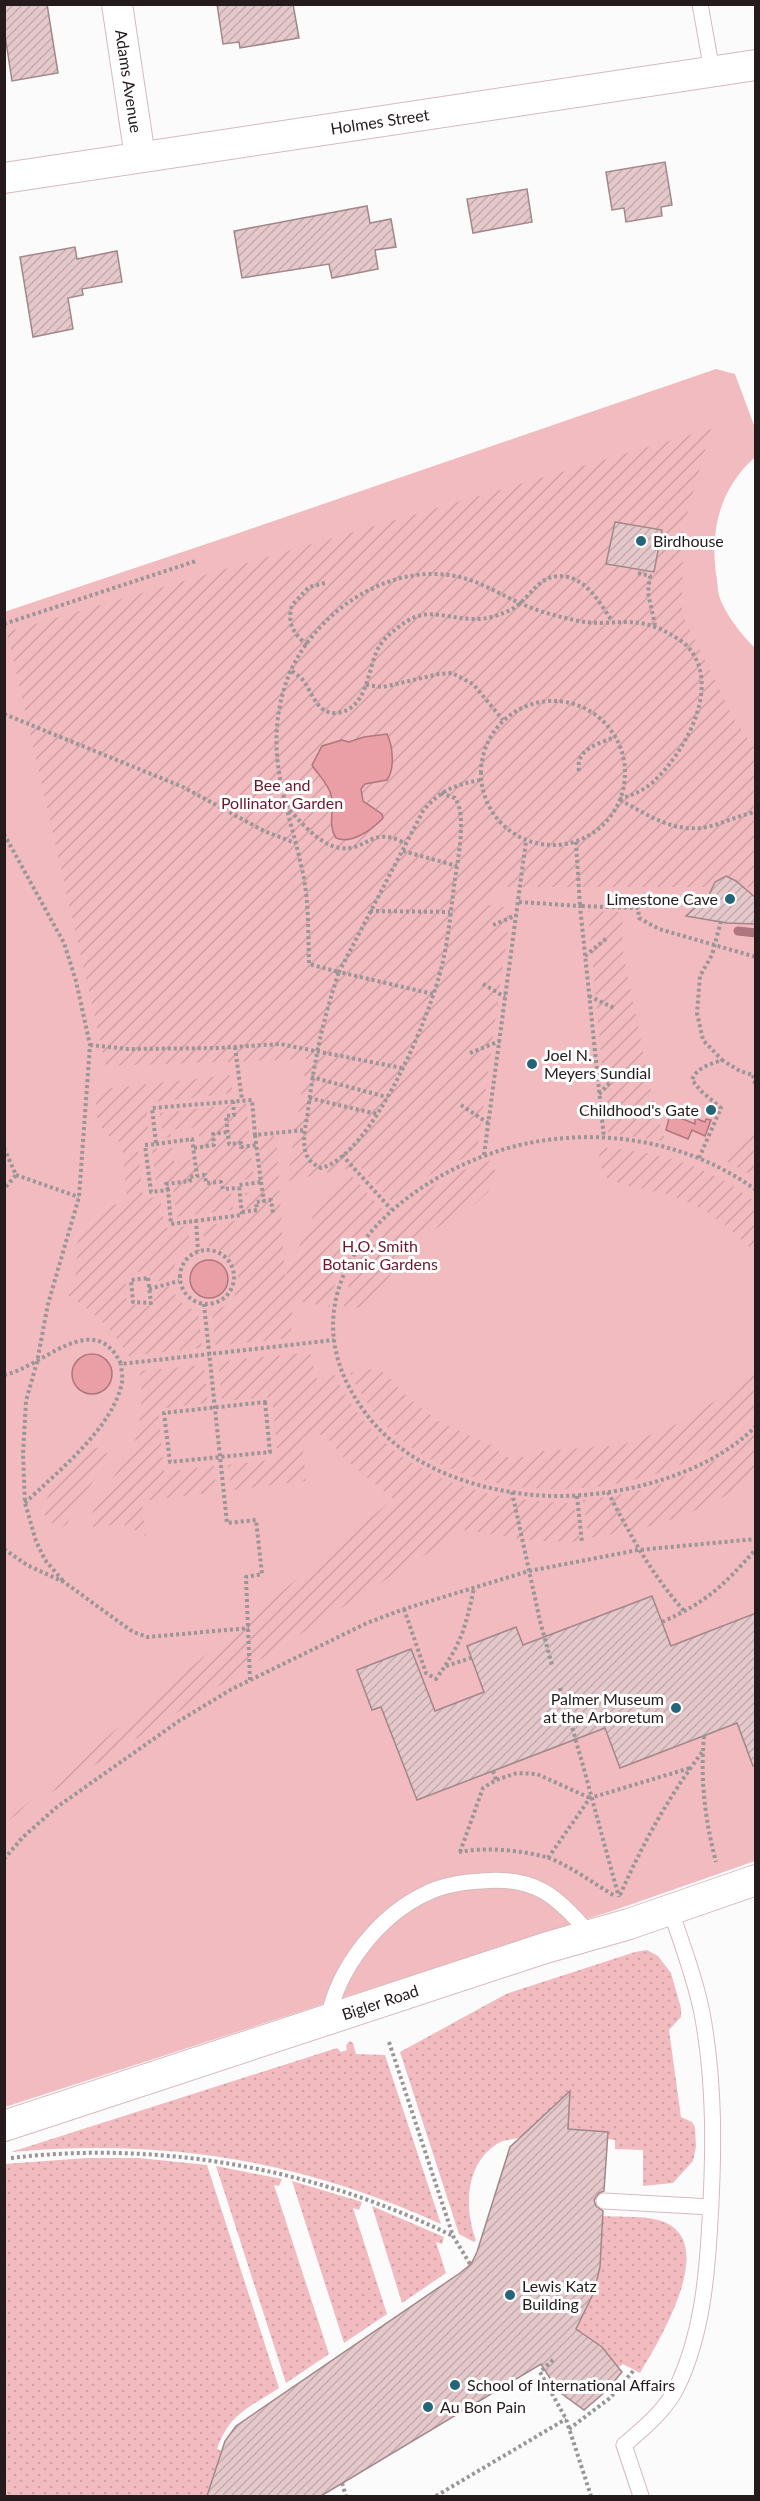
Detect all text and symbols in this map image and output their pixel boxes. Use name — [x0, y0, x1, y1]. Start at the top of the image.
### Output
street label: Adams Avenue — [112, 28, 146, 134]
street label: Holmes Street — [329, 104, 431, 138]
place label: Birdhouse — [653, 531, 724, 550]
marker: Birdhouse — [634, 534, 648, 548]
park label: Bee and Pollinator Garden — [221, 775, 343, 812]
place label: Limestone Cave — [606, 889, 718, 908]
marker: Limestone Cave — [723, 892, 737, 906]
place label: Joel N. Meyers Sundial — [544, 1045, 651, 1082]
marker: Joel N. Meyers Sundial — [525, 1057, 539, 1071]
place label: Childhood's Gate — [579, 1100, 699, 1119]
marker: Childhood's Gate — [704, 1103, 718, 1117]
park label: H.O. Smith Botanic Gardens — [322, 1236, 438, 1273]
place label: Palmer Museum at the Arboretum — [543, 1689, 664, 1726]
marker: Palmer Museum at the Arboretum — [669, 1701, 683, 1715]
street label: Bigler Road — [339, 1980, 421, 2023]
place label: Lewis Katz Building — [522, 2276, 597, 2313]
marker: Lewis Katz Building — [503, 2288, 517, 2302]
place label: School of International Affairs — [467, 2375, 675, 2394]
marker: School of International Affairs — [448, 2378, 462, 2392]
place label: Au Bon Pain — [440, 2397, 526, 2416]
marker: Au Bon Pain — [421, 2400, 435, 2414]

